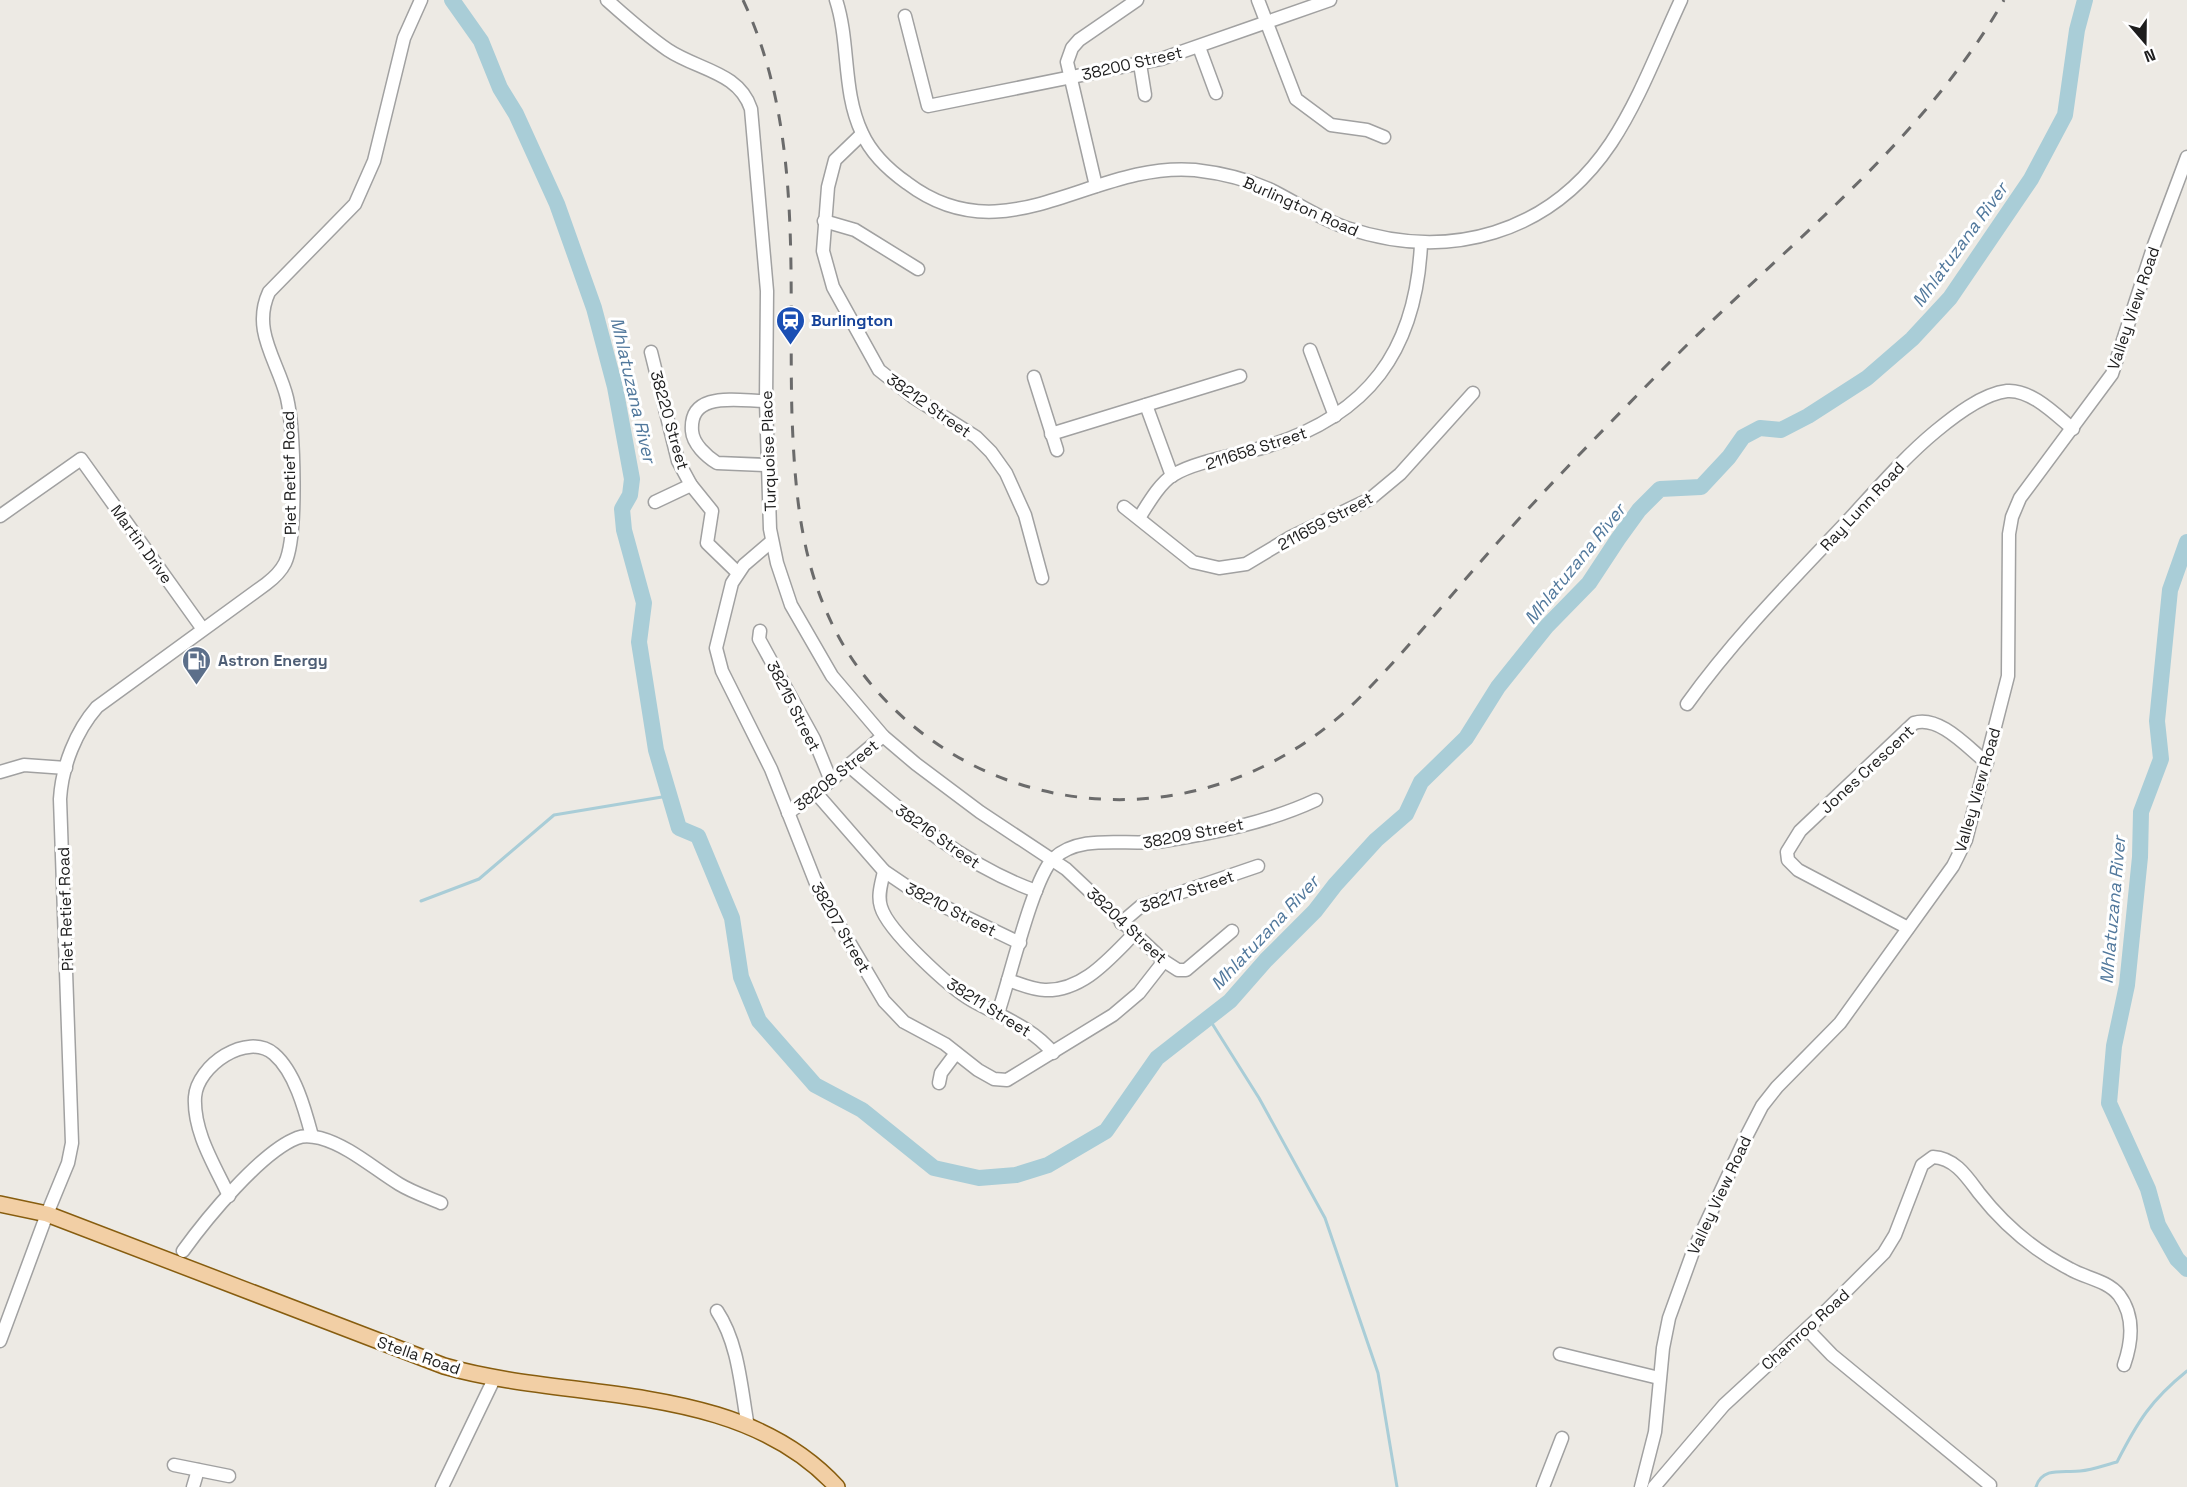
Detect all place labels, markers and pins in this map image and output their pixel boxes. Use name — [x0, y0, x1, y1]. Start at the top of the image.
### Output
station icon: Burlington — [774, 304, 806, 346]
place label: Burlington — [811, 310, 893, 331]
fuel station icon: Astron Energy — [181, 644, 213, 686]
place label: Astron Energy — [218, 650, 328, 671]

